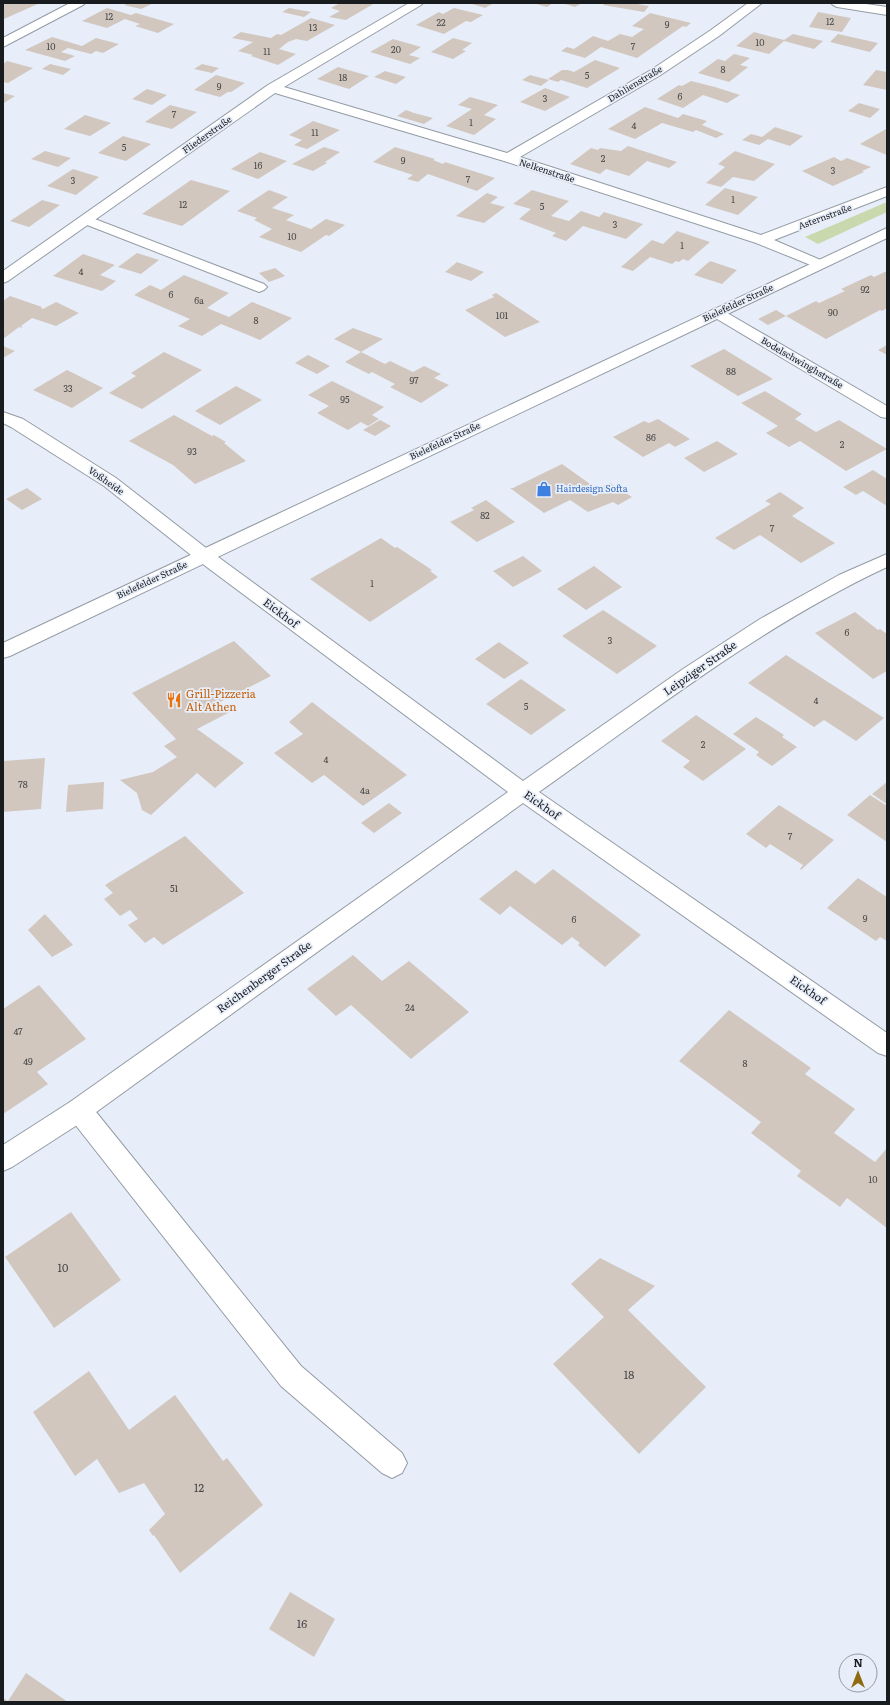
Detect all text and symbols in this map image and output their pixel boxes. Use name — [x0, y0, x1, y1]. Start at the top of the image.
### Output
house number: 12 — [105, 9, 114, 23]
house number: 12 — [826, 14, 835, 28]
house number: 22 — [436, 15, 446, 29]
house number: 9 — [665, 17, 670, 31]
house number: 13 — [309, 20, 317, 34]
house number: 10 — [756, 35, 764, 49]
house number: 10 — [47, 39, 55, 53]
house number: 7 — [631, 39, 636, 53]
house number: 20 — [391, 42, 401, 56]
house number: 11 — [263, 44, 271, 58]
street label: Dahlienstraße — [605, 61, 665, 105]
house number: 8 — [721, 62, 726, 76]
house number: 5 — [585, 68, 590, 82]
house number: 18 — [339, 70, 347, 84]
house number: 9 — [217, 79, 222, 93]
house number: 6 — [678, 89, 683, 103]
house number: 3 — [543, 91, 548, 105]
house number: 7 — [172, 107, 177, 121]
street label: Fliederstraße — [179, 112, 234, 156]
house number: 1 — [469, 115, 473, 129]
house number: 4 — [632, 118, 637, 132]
house number: 11 — [311, 125, 319, 139]
house number: 5 — [122, 140, 127, 154]
house number: 2 — [601, 151, 606, 165]
house number: 9 — [401, 153, 406, 167]
street label: Nelkenstraße — [518, 154, 577, 186]
house number: 16 — [254, 158, 262, 172]
house number: 3 — [831, 163, 836, 177]
house number: 7 — [466, 172, 471, 186]
house number: 3 — [71, 173, 76, 187]
house number: 1 — [731, 192, 735, 206]
house number: 12 — [179, 197, 188, 211]
house number: 5 — [540, 199, 545, 213]
street label: Asternstraße — [796, 200, 854, 232]
house number: 3 — [613, 217, 618, 231]
house number: 10 — [288, 229, 296, 243]
house number: 1 — [680, 238, 684, 252]
house number: 4 — [79, 264, 84, 278]
street label: Bielefelder Straße — [700, 279, 776, 325]
house number: 92 — [860, 282, 870, 296]
house number: 6 — [169, 287, 174, 301]
house number: 6a — [194, 293, 204, 307]
house number: 90 — [828, 305, 838, 319]
house number: 101 — [496, 308, 509, 322]
house number: 8 — [254, 313, 259, 327]
street label: Bodelschwinghstraße — [759, 333, 847, 392]
house number: 88 — [726, 364, 736, 378]
house number: 97 — [409, 373, 419, 387]
house number: 33 — [63, 381, 73, 395]
house number: 95 — [340, 392, 350, 406]
street label: Bielefelder Straße — [407, 417, 483, 463]
house number: 86 — [646, 430, 656, 444]
house number: 2 — [840, 437, 845, 451]
house number: 93 — [187, 444, 197, 458]
street label: Voßheide — [86, 463, 128, 498]
shop icon: Hairdesign Softa — [535, 480, 553, 498]
place label: Hairdesign Softa — [556, 481, 628, 495]
house number: 82 — [480, 508, 490, 522]
house number: 7 — [770, 521, 775, 535]
street label: Bielefelder Straße — [114, 556, 190, 602]
house number: 1 — [370, 576, 374, 590]
street label: Eickhof — [261, 594, 303, 631]
house number: 6 — [845, 625, 850, 639]
house number: 3 — [608, 633, 613, 647]
street label: Leipziger Straße — [660, 636, 739, 698]
place label: Grill-Pizzeria Alt Athen — [186, 685, 256, 714]
restaurant icon: Grill-Pizzeria Alt Athen — [165, 691, 183, 709]
house number: 4 — [814, 693, 819, 707]
house number: 5 — [524, 699, 529, 713]
house number: 2 — [701, 737, 706, 751]
house number: 4 — [324, 752, 329, 766]
house number: 78 — [18, 777, 28, 791]
house number: 4a — [360, 783, 370, 797]
street label: Eickhof — [521, 786, 564, 823]
house number: 7 — [788, 829, 793, 843]
house number: 51 — [170, 881, 178, 895]
house number: 9 — [863, 911, 868, 925]
house number: 6 — [572, 912, 577, 926]
street label: Reichenberger Straße — [213, 936, 314, 1016]
street label: Eickhof — [787, 971, 830, 1008]
house number: 24 — [405, 1000, 415, 1014]
house number: 47 — [13, 1024, 23, 1038]
house number: 49 — [23, 1054, 33, 1068]
house number: 8 — [743, 1056, 748, 1070]
house number: 10 — [869, 1172, 877, 1186]
house number: 10 — [58, 1259, 68, 1275]
house number: 18 — [624, 1366, 634, 1382]
house number: 12 — [194, 1479, 204, 1495]
house number: 16 — [297, 1615, 307, 1631]
north arrow — [838, 1653, 878, 1693]
text: N — [853, 1654, 863, 1670]

